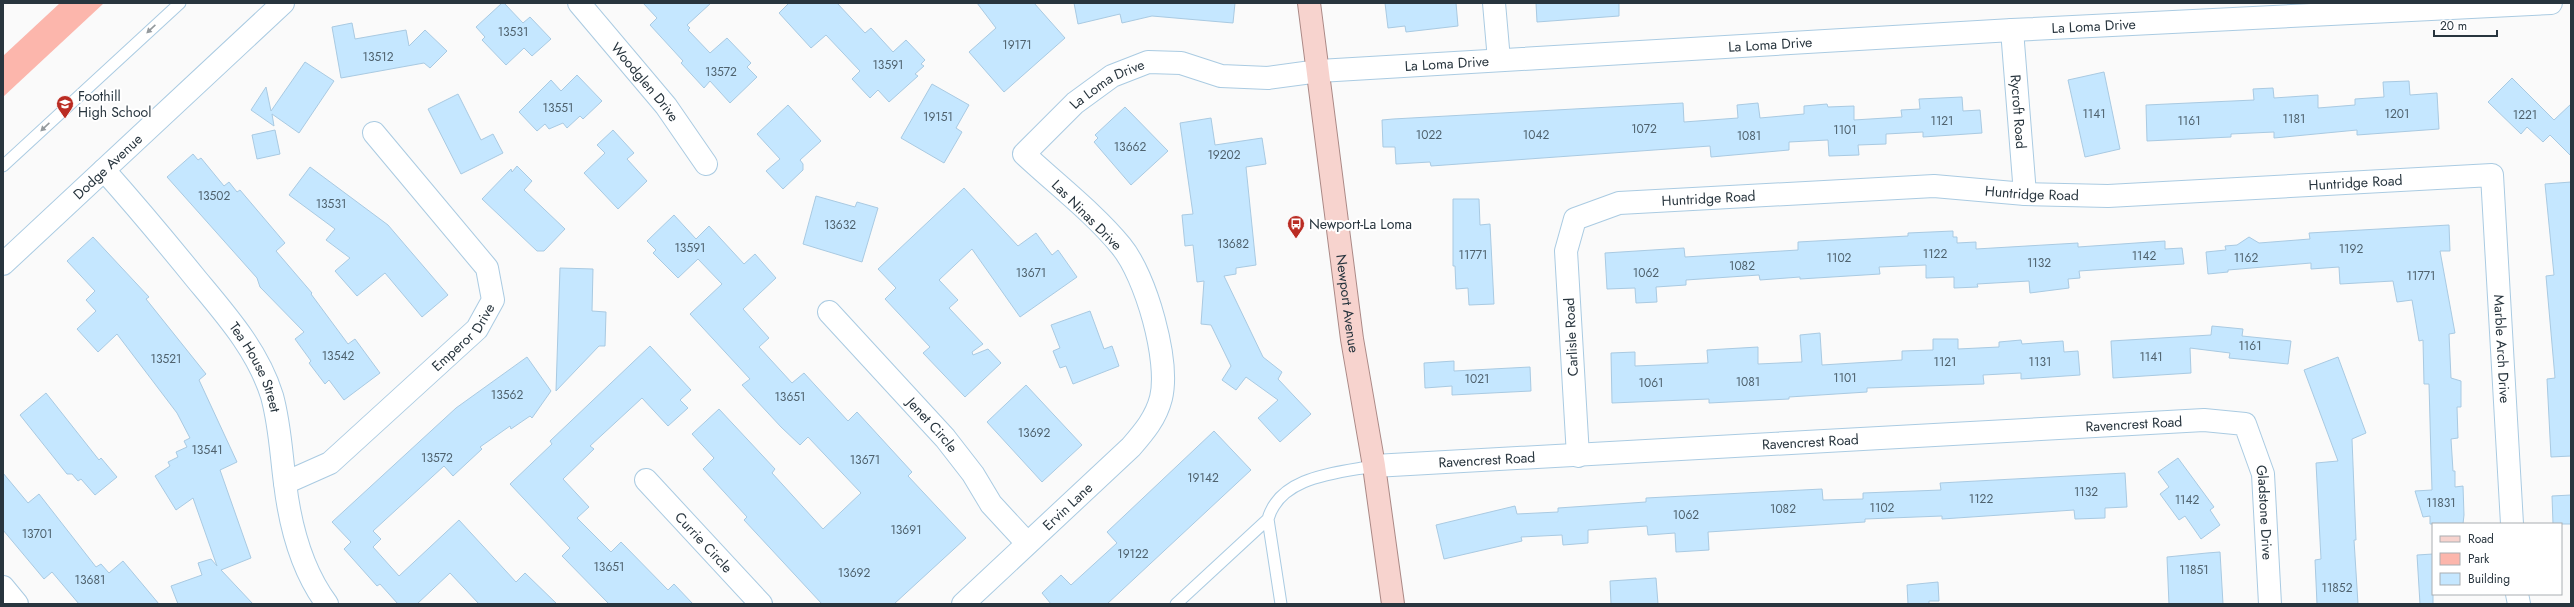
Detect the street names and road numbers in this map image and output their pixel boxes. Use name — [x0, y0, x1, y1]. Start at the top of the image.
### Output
street label: La Loma Drive — [2051, 14, 2136, 38]
street label: La Loma Drive — [1728, 32, 1813, 57]
street label: Woodglen Drive — [606, 38, 684, 125]
street label: La Loma Drive — [1404, 51, 1489, 76]
street label: La Loma Drive — [1065, 54, 1147, 113]
street label: Rycroft Road — [2006, 74, 2031, 150]
street label: Dodge Avenue — [69, 129, 147, 204]
street label: Huntridge Road — [2308, 170, 2403, 195]
street label: Las Ninas Drive — [1047, 175, 1127, 255]
street label: Huntridge Road — [1984, 181, 2079, 205]
street label: Huntridge Road — [1661, 186, 1756, 211]
street label: Newport Avenue — [1331, 253, 1364, 354]
street label: Marble Arch Drive — [2489, 294, 2515, 404]
street label: Carlisle Road — [1559, 297, 1583, 377]
street label: Emperor Drive — [427, 300, 499, 376]
street label: Tea House Street — [225, 318, 286, 415]
street label: Jenet Circle — [901, 391, 962, 456]
street label: Ravencrest Road — [2085, 411, 2183, 437]
street label: Ravencrest Road — [1761, 429, 1859, 454]
street label: Ravencrest Road — [1438, 447, 1536, 472]
street label: Gladstone Drive — [2250, 462, 2278, 561]
street label: Ervin Lane — [1038, 478, 1097, 535]
street label: Currie Circle — [670, 507, 737, 577]

